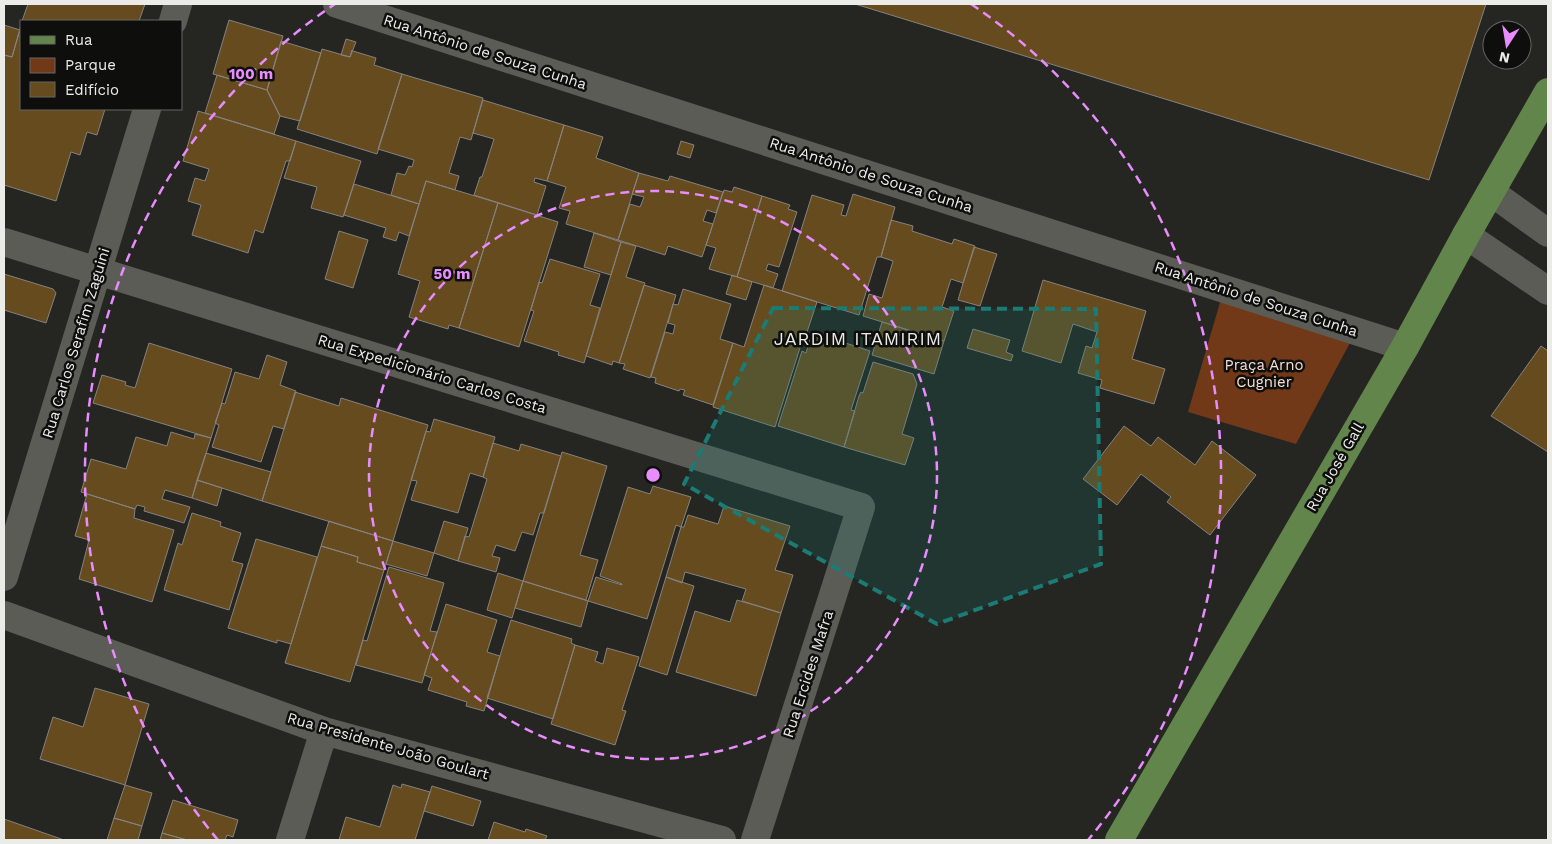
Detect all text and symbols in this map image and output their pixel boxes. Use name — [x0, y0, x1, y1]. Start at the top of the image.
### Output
street label: Rua Antônio de Souza Cunha — [381, 11, 589, 94]
legend — [20, 20, 182, 110]
north arrow — [1482, 20, 1532, 70]
text: Rua — [65, 31, 93, 49]
text: N — [1498, 49, 1511, 67]
text: Parque — [65, 56, 116, 74]
text: 100 m — [229, 65, 273, 83]
text: Edifício — [65, 81, 119, 99]
street label: Rua Antônio de Souza Cunha — [767, 134, 975, 217]
street label: Rua Carlos Serafim Zaguini — [38, 246, 114, 440]
street label: Rua Antônio de Souza Cunha — [1152, 258, 1360, 341]
text: 50 m — [434, 265, 470, 283]
district label: JARDIM ITAMIRIM — [774, 328, 942, 349]
street label: Rua Expedicionário Carlos Costa — [315, 331, 549, 418]
park label: Praça Arno Cugnier — [1225, 356, 1303, 391]
street label: Rua José Gall — [1302, 419, 1368, 515]
centre of rings — [644, 466, 662, 484]
street label: Rua Ercides Mafra — [779, 608, 837, 740]
street label: Rua Presidente João Goulart — [285, 709, 492, 784]

